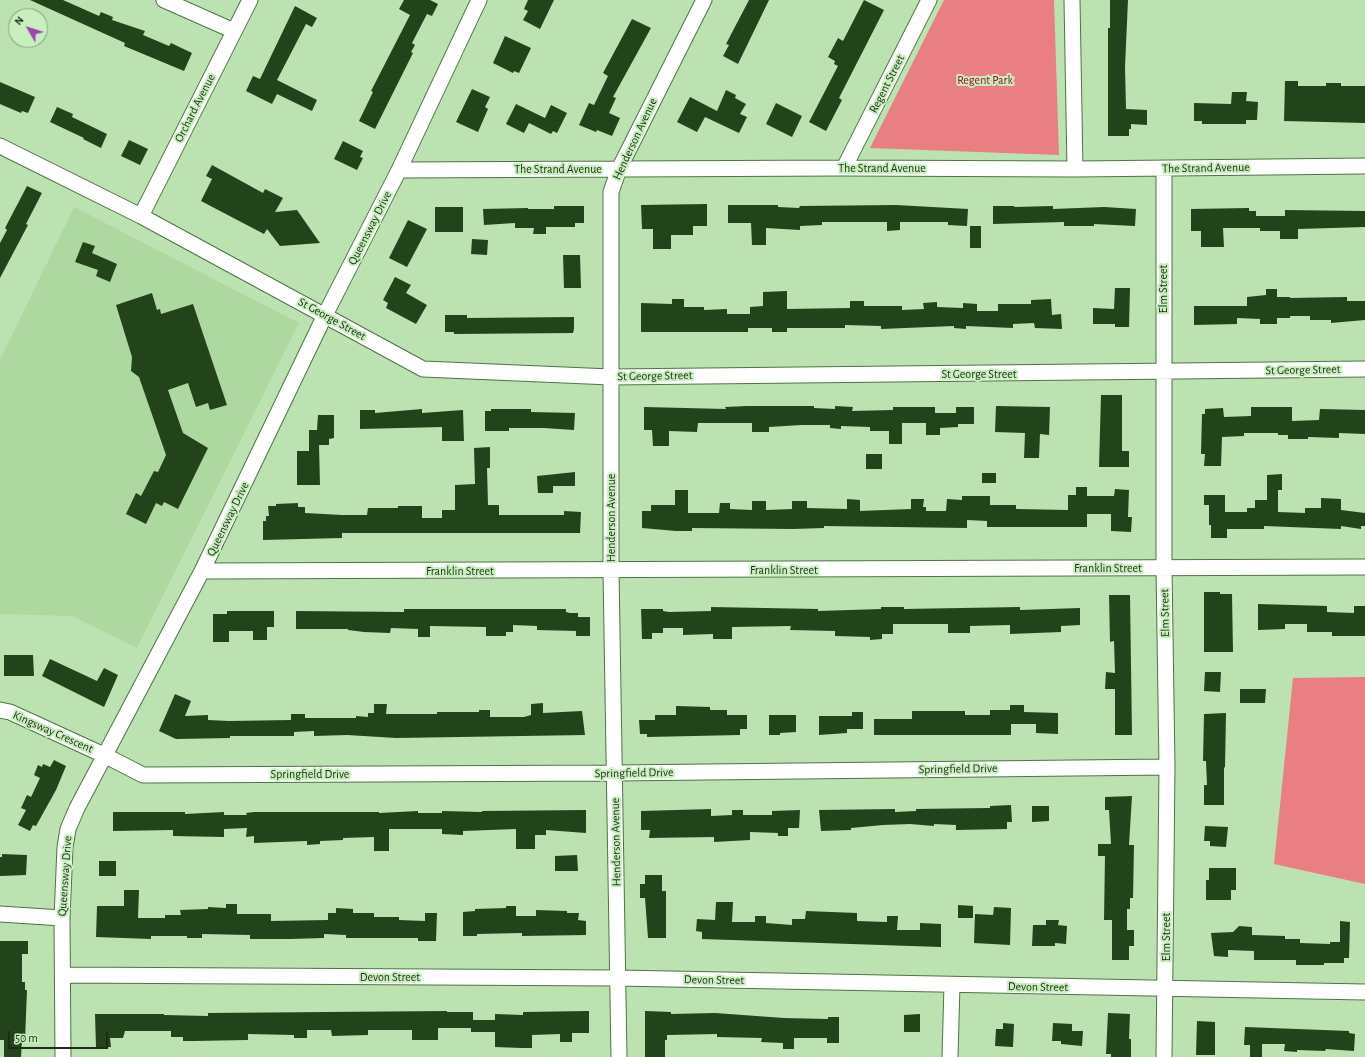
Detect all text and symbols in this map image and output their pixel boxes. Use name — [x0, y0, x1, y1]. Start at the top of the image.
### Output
north arrow — [8, 8, 48, 48]
text: N — [12, 14, 26, 27]
street label: Regent Street — [866, 53, 908, 115]
street label: Orchard Avenue — [172, 71, 218, 145]
park label: Regent Park — [957, 73, 1013, 87]
street label: Henderson Avenue — [610, 96, 660, 182]
street label: The Strand Avenue — [1162, 160, 1250, 176]
street label: The Strand Avenue — [838, 161, 926, 175]
street label: The Strand Avenue — [514, 162, 602, 176]
street label: Queensway Drive — [345, 189, 395, 267]
street label: Elm Street — [1156, 265, 1170, 313]
street label: St George Street — [296, 294, 368, 344]
street label: St George Street — [1265, 362, 1341, 378]
street label: St George Street — [941, 367, 1017, 381]
street label: St George Street — [617, 368, 693, 384]
street label: Henderson Avenue — [604, 474, 618, 562]
street label: Queensway Drive — [204, 480, 252, 558]
street label: Franklin Street — [1074, 561, 1142, 575]
street label: Franklin Street — [750, 563, 818, 577]
street label: Franklin Street — [426, 564, 494, 578]
street label: Elm Street — [1157, 589, 1173, 637]
street label: Kingsway Crescent — [11, 708, 95, 756]
street label: Springfield Drive — [918, 761, 998, 777]
street label: Springfield Drive — [594, 765, 674, 781]
street label: Springfield Drive — [271, 767, 349, 781]
street label: Henderson Avenue — [608, 798, 624, 886]
street label: Queensway Drive — [55, 835, 75, 917]
street label: Elm Street — [1159, 913, 1173, 961]
street label: Devon Street — [360, 970, 420, 984]
street label: Devon Street — [684, 972, 744, 988]
street label: Devon Street — [1008, 979, 1068, 995]
scale bar — [10, 1023, 110, 1049]
text: 50 m — [15, 1032, 38, 1044]

